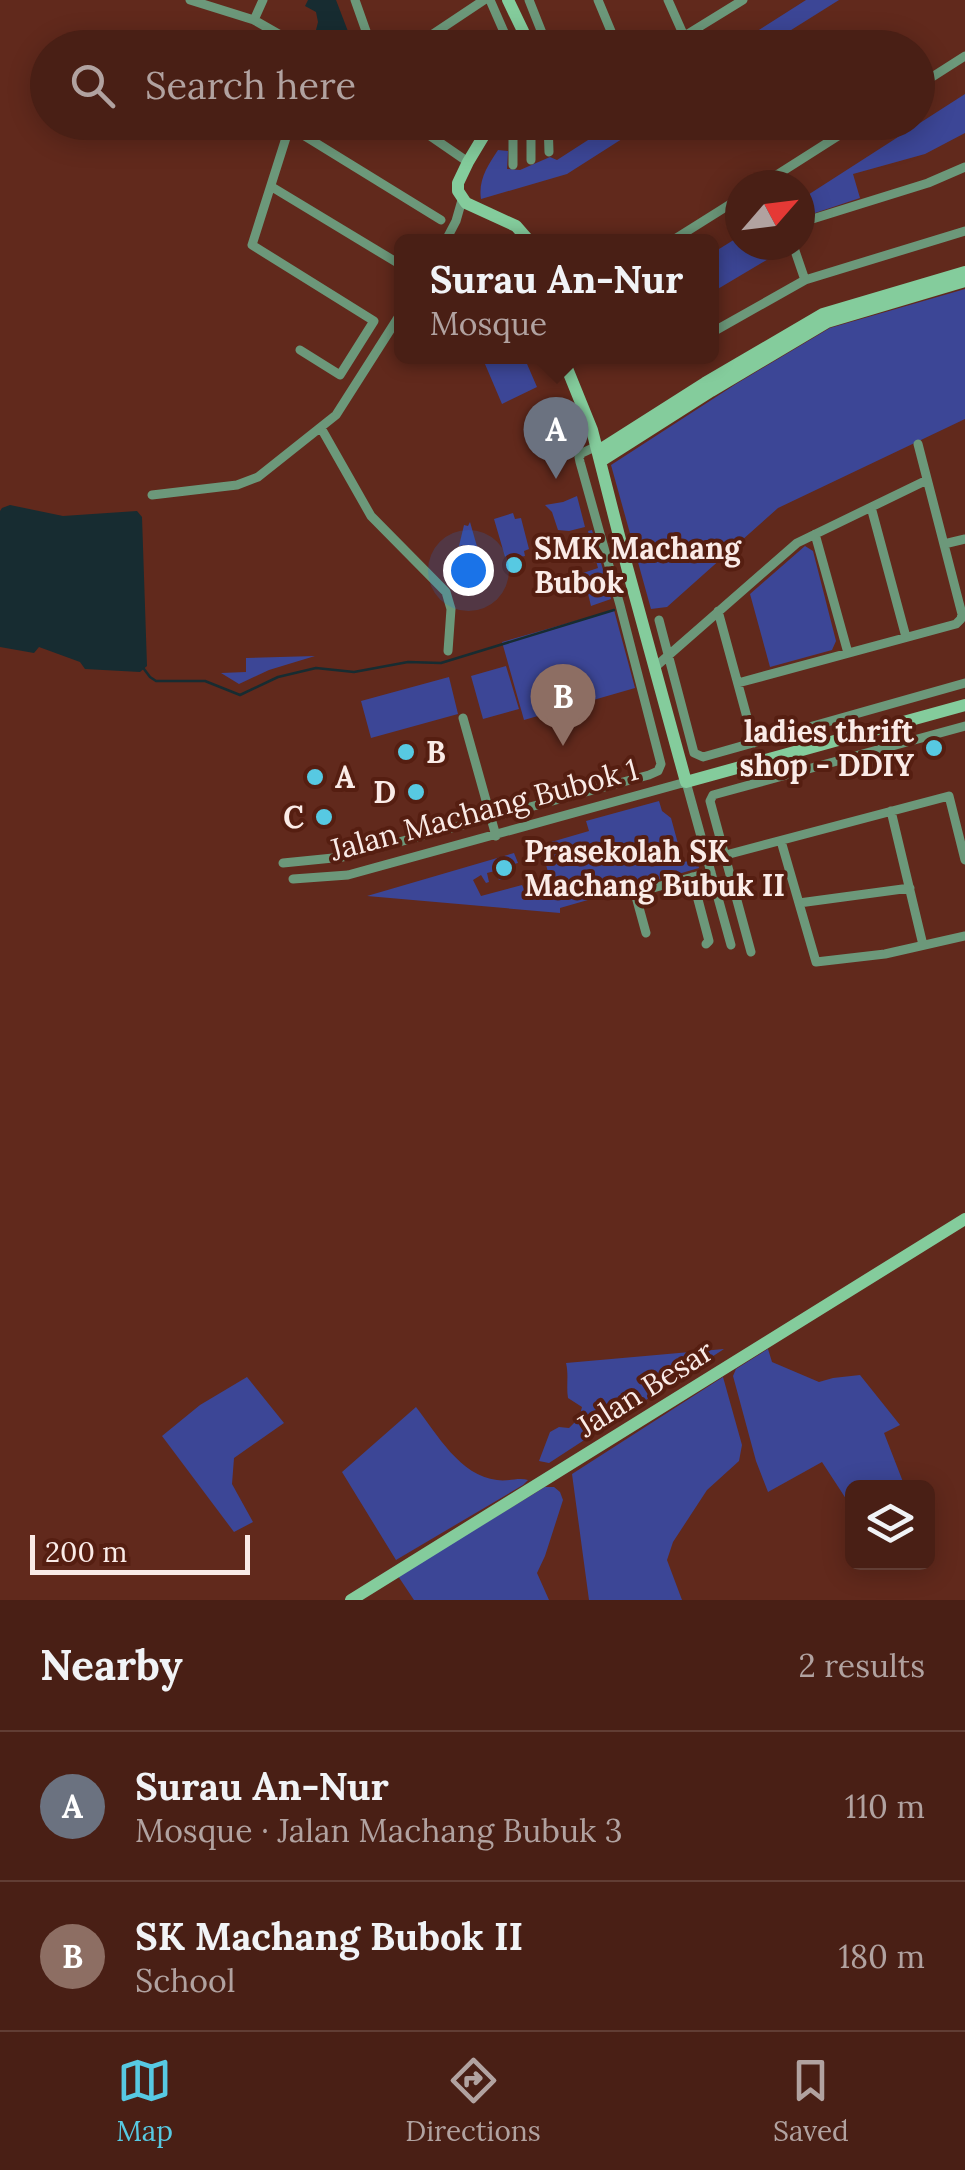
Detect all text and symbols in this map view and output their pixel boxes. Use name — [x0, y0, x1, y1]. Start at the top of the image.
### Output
search box — [30, 30, 935, 140]
icon: search — [65, 58, 120, 113]
text: Search here — [145, 61, 356, 109]
north arrow — [725, 170, 815, 260]
popup — [394, 234, 719, 364]
text: Surau An-Nur — [430, 255, 683, 303]
text: Mosque — [430, 303, 547, 344]
pin: A — [524, 396, 588, 479]
place label: SMK Machang Bubok — [534, 529, 742, 601]
your location — [443, 545, 494, 596]
marker: SMK Machang Bubok — [503, 554, 525, 576]
pin: B — [530, 664, 596, 746]
place label: ladies thrift shop - DDIY — [740, 712, 915, 784]
place label: B — [426, 733, 446, 771]
marker: ladies thrift shop - DDIY — [923, 737, 945, 759]
marker: B — [395, 741, 417, 763]
street label: Jalan Machang Bubok 1 — [325, 750, 642, 870]
place label: A — [335, 758, 355, 796]
marker: A — [304, 766, 326, 788]
place label: D — [373, 773, 396, 811]
marker: D — [405, 781, 427, 803]
place label: C — [283, 798, 304, 836]
marker: C — [313, 806, 335, 828]
place label: Prasekolah SK Machang Bubuk II — [524, 832, 785, 905]
marker: Prasekolah SK Machang Bubuk II — [493, 857, 515, 879]
street label: Jalan Besar — [569, 1331, 720, 1445]
map controls — [845, 1480, 935, 1570]
button: layers — [845, 1480, 935, 1570]
scale bar — [30, 1530, 250, 1574]
text: 200 m — [45, 1534, 127, 1570]
text: Nearby — [40, 1638, 183, 1692]
text: 2 results — [799, 1645, 925, 1686]
text: Surau An-Nur — [135, 1762, 389, 1810]
text: A — [62, 1786, 83, 1827]
text: 110 m — [845, 1786, 925, 1827]
text: Mosque · Jalan Machang Bubuk 3 — [135, 1810, 623, 1851]
text: SK Machang Bubok II — [135, 1912, 523, 1960]
text: B — [62, 1936, 83, 1977]
text: 180 m — [838, 1936, 925, 1977]
text: School — [135, 1960, 235, 2001]
tab: Map — [116, 2053, 173, 2149]
tab: Directions — [405, 2053, 541, 2149]
tab: Saved — [773, 2053, 849, 2149]

